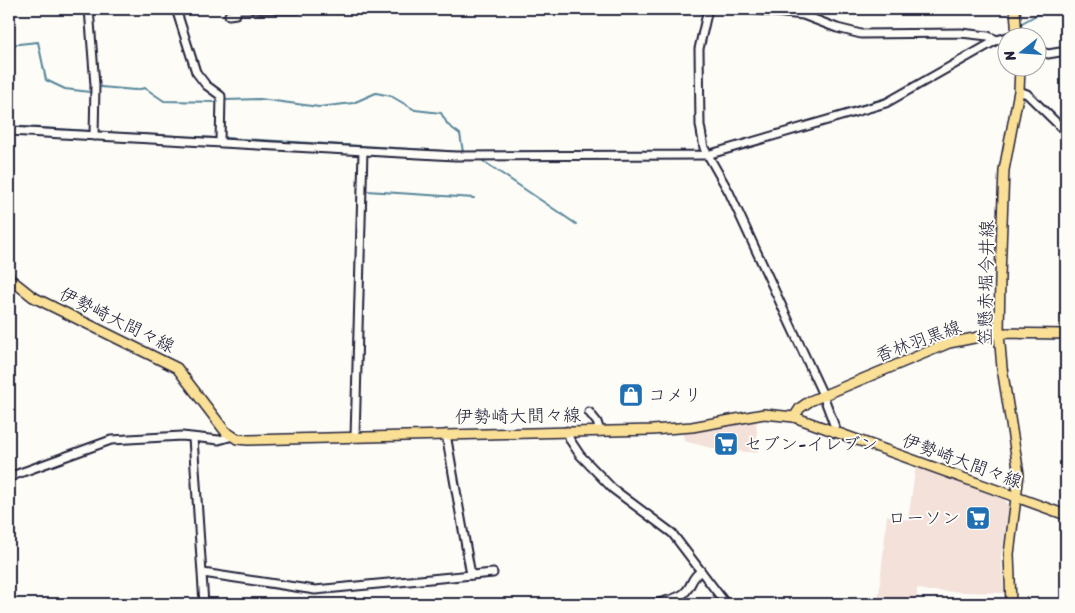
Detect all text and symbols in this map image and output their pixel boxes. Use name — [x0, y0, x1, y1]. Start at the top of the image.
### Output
north arrow — [998, 28, 1048, 78]
text: N — [997, 47, 1024, 65]
street label: 笠懸赤堀今井線 — [969, 220, 1003, 346]
street label: 伊勢崎大間々線 — [53, 278, 181, 362]
street label: 香林羽黒線 — [870, 311, 966, 371]
place label: コメリ — [648, 379, 702, 411]
shop icon: コメリ — [618, 382, 644, 408]
street label: 伊勢崎大間々線 — [455, 399, 581, 433]
street label: 伊勢崎大間々線 — [897, 424, 1027, 498]
place label: セブン-イレブン — [744, 428, 878, 460]
supermarket icon: セブン-イレブン — [713, 431, 739, 457]
place label: ローソン — [888, 502, 960, 534]
supermarket icon: ローソン — [965, 505, 991, 531]

